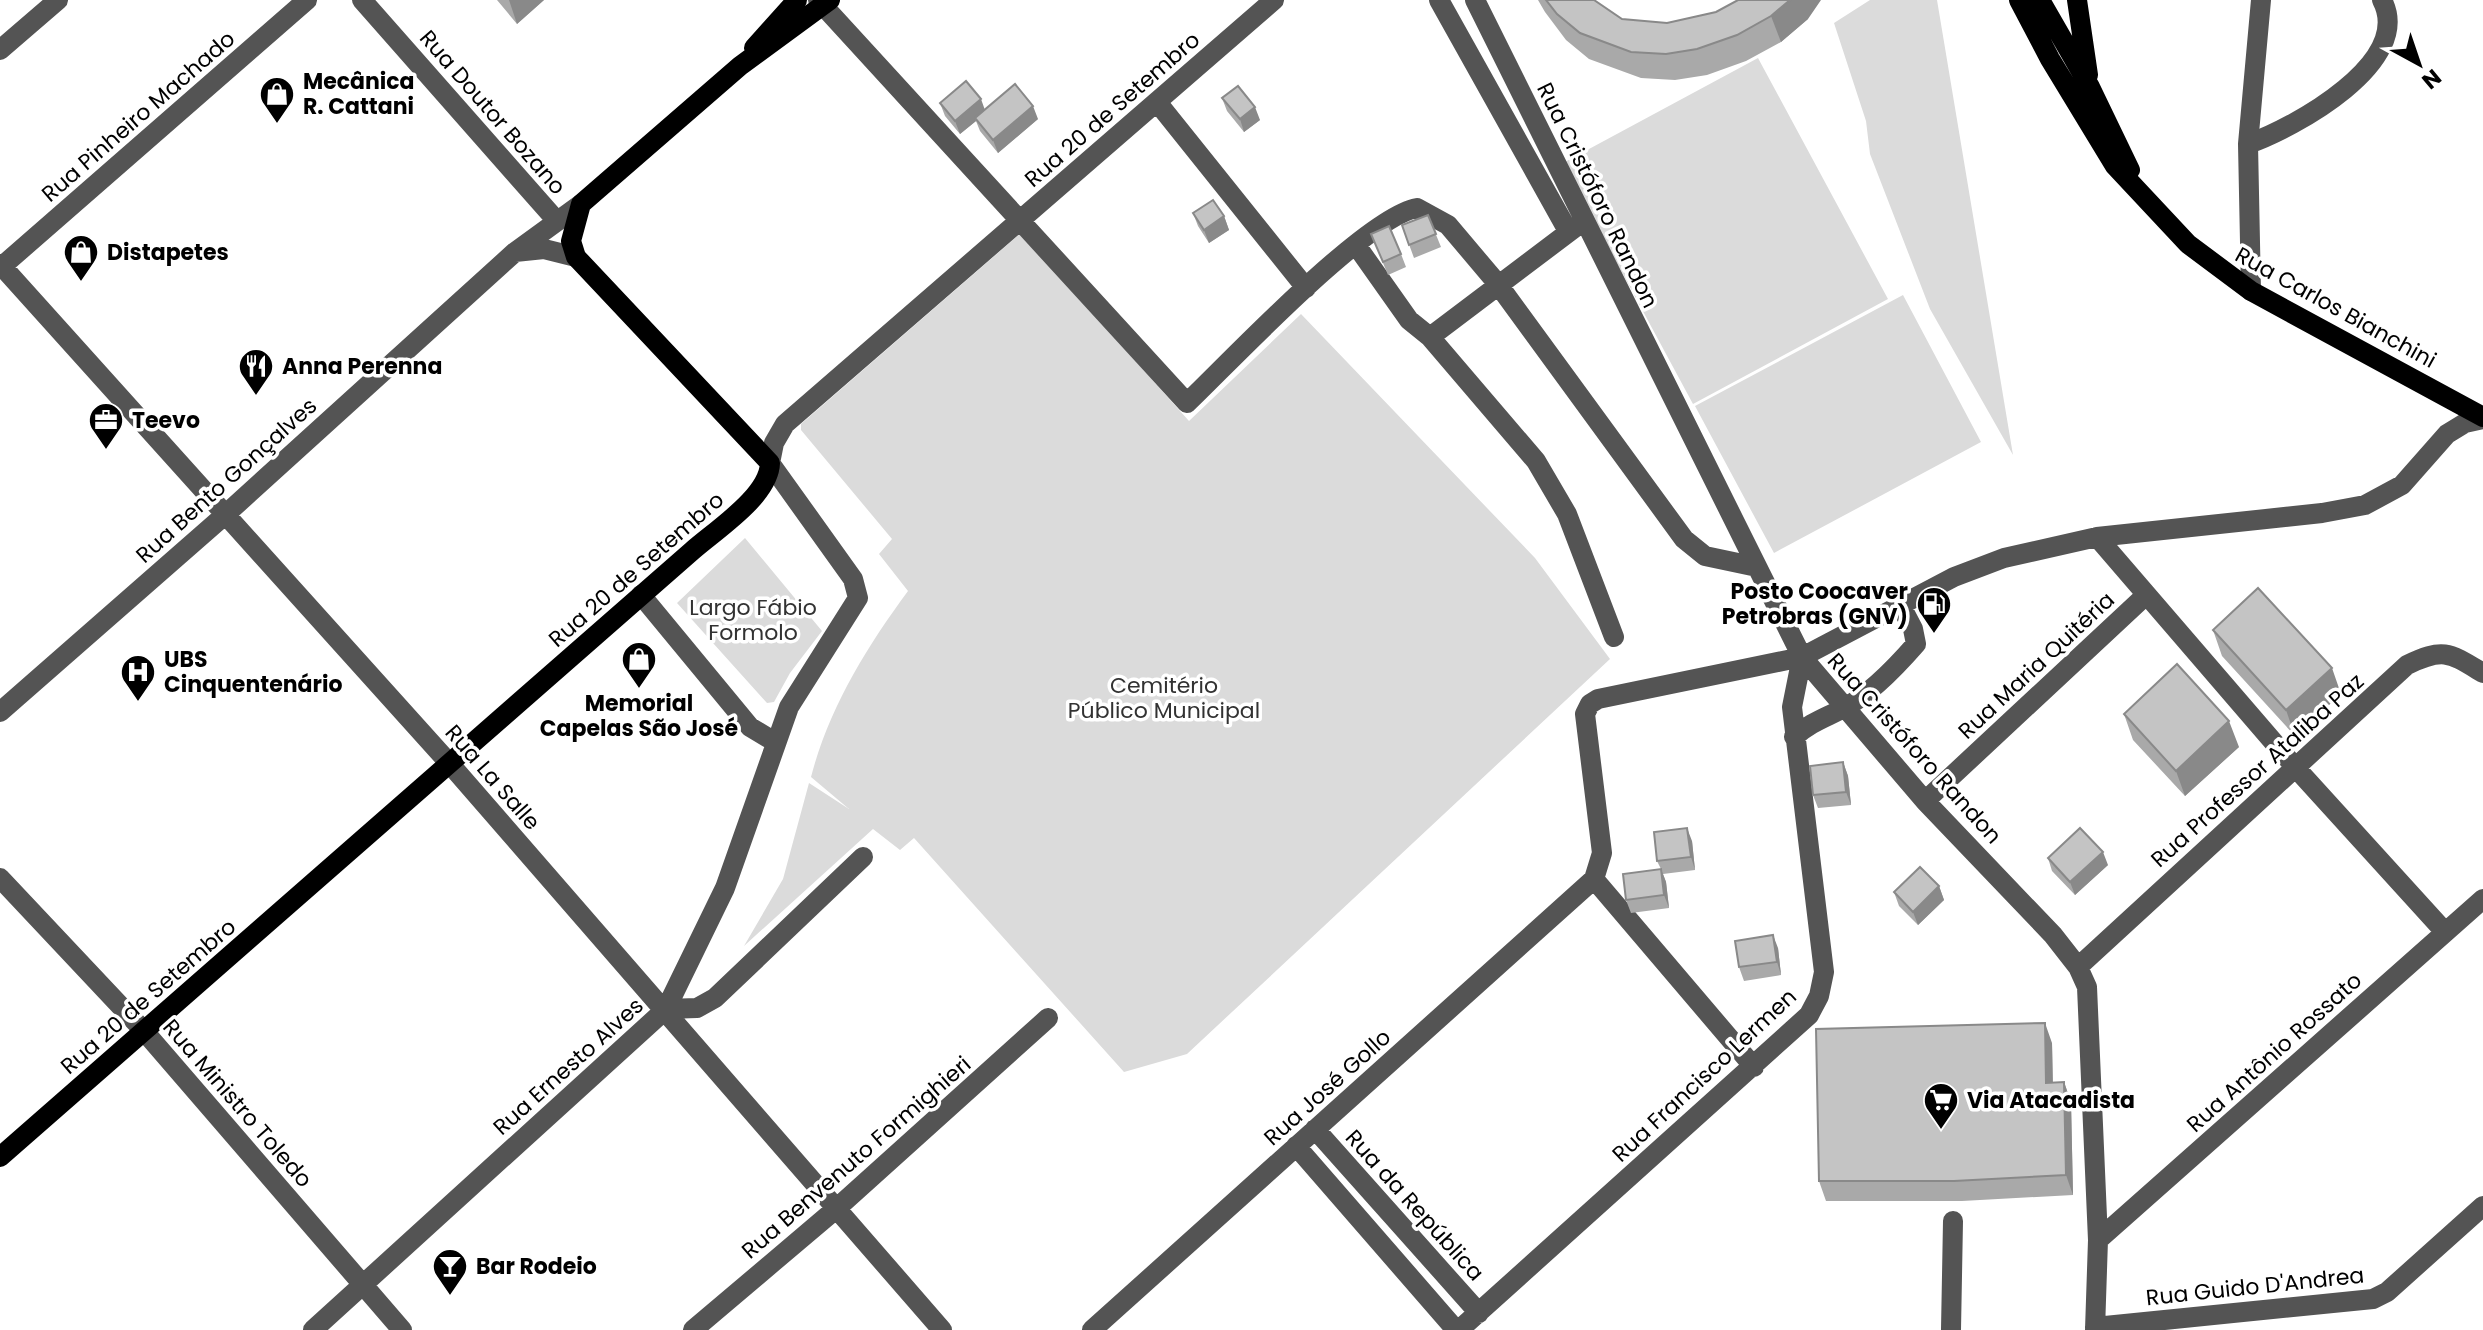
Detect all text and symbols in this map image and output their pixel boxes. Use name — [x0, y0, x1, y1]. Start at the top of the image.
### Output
street label: Rua Doutor Bozano — [412, 23, 573, 201]
street label: Rua Pinheiro Machado — [35, 24, 242, 209]
north arrow — [2379, 24, 2459, 104]
street label: Rua 20 de Setembro — [1018, 25, 1207, 194]
text: N — [2415, 62, 2448, 96]
place label: Mecânica R. Cattani — [303, 66, 415, 122]
shop icon: Mecânica R. Cattani — [258, 75, 296, 125]
street label: Rua Cristóforo Randon — [1529, 77, 1666, 313]
shop icon: Distapetes — [62, 233, 100, 283]
place label: Distapetes — [107, 237, 229, 268]
street label: Rua Carlos Bianchini — [2230, 239, 2442, 376]
restaurant icon: Anna Perenna — [237, 347, 275, 397]
place label: Anna Perenna — [282, 351, 442, 382]
street label: Rua Bento Gonçalves — [129, 391, 324, 570]
office icon: Teevo — [87, 401, 125, 451]
place label: Teevo — [132, 405, 200, 436]
street label: Rua 20 de Setembro — [542, 485, 731, 654]
place label: Posto Coocaver Petrobras (GNV) — [1722, 576, 1908, 632]
fuel station icon: Posto Coocaver Petrobras (GNV) — [1915, 585, 1953, 635]
street label: Rua Maria Quitéria — [1951, 585, 2121, 746]
park label: Largo Fábio Formolo — [689, 592, 817, 648]
shop icon: Memorial Capelas São José — [620, 640, 658, 690]
place label: UBS Cinquentenário — [164, 644, 342, 700]
street label: Rua Cristóforo Randon — [1820, 646, 2009, 851]
hospital icon: UBS Cinquentenário — [119, 653, 157, 703]
street label: Rua Professor Ataliba Paz — [2144, 666, 2371, 875]
park label: Cemitério Público Municipal — [1068, 670, 1260, 726]
place label: Memorial Capelas São José — [540, 688, 738, 744]
street label: Rua La Salle — [438, 718, 547, 837]
street label: Rua 20 de Setembro — [54, 912, 243, 1081]
street label: Rua Antônio Rossato — [2180, 965, 2369, 1140]
street label: Rua Francisco Lermen — [1605, 982, 1803, 1169]
street label: Rua Ernesto Alves — [486, 990, 650, 1142]
street label: Rua Ministro Toledo — [156, 1013, 319, 1194]
street label: Rua José Gollo — [1257, 1022, 1398, 1153]
street label: Rua Benvenuto Formighieri — [735, 1049, 978, 1266]
supermarket icon: Via Atacadista — [1922, 1081, 1960, 1131]
place label: Via Atacadista — [1967, 1085, 2135, 1116]
street label: Rua da República — [1338, 1123, 1491, 1288]
bar icon: Bar Rodeio — [431, 1247, 469, 1297]
place label: Bar Rodeio — [476, 1251, 597, 1282]
street label: Rua Guido D'Andrea — [2144, 1260, 2366, 1313]

